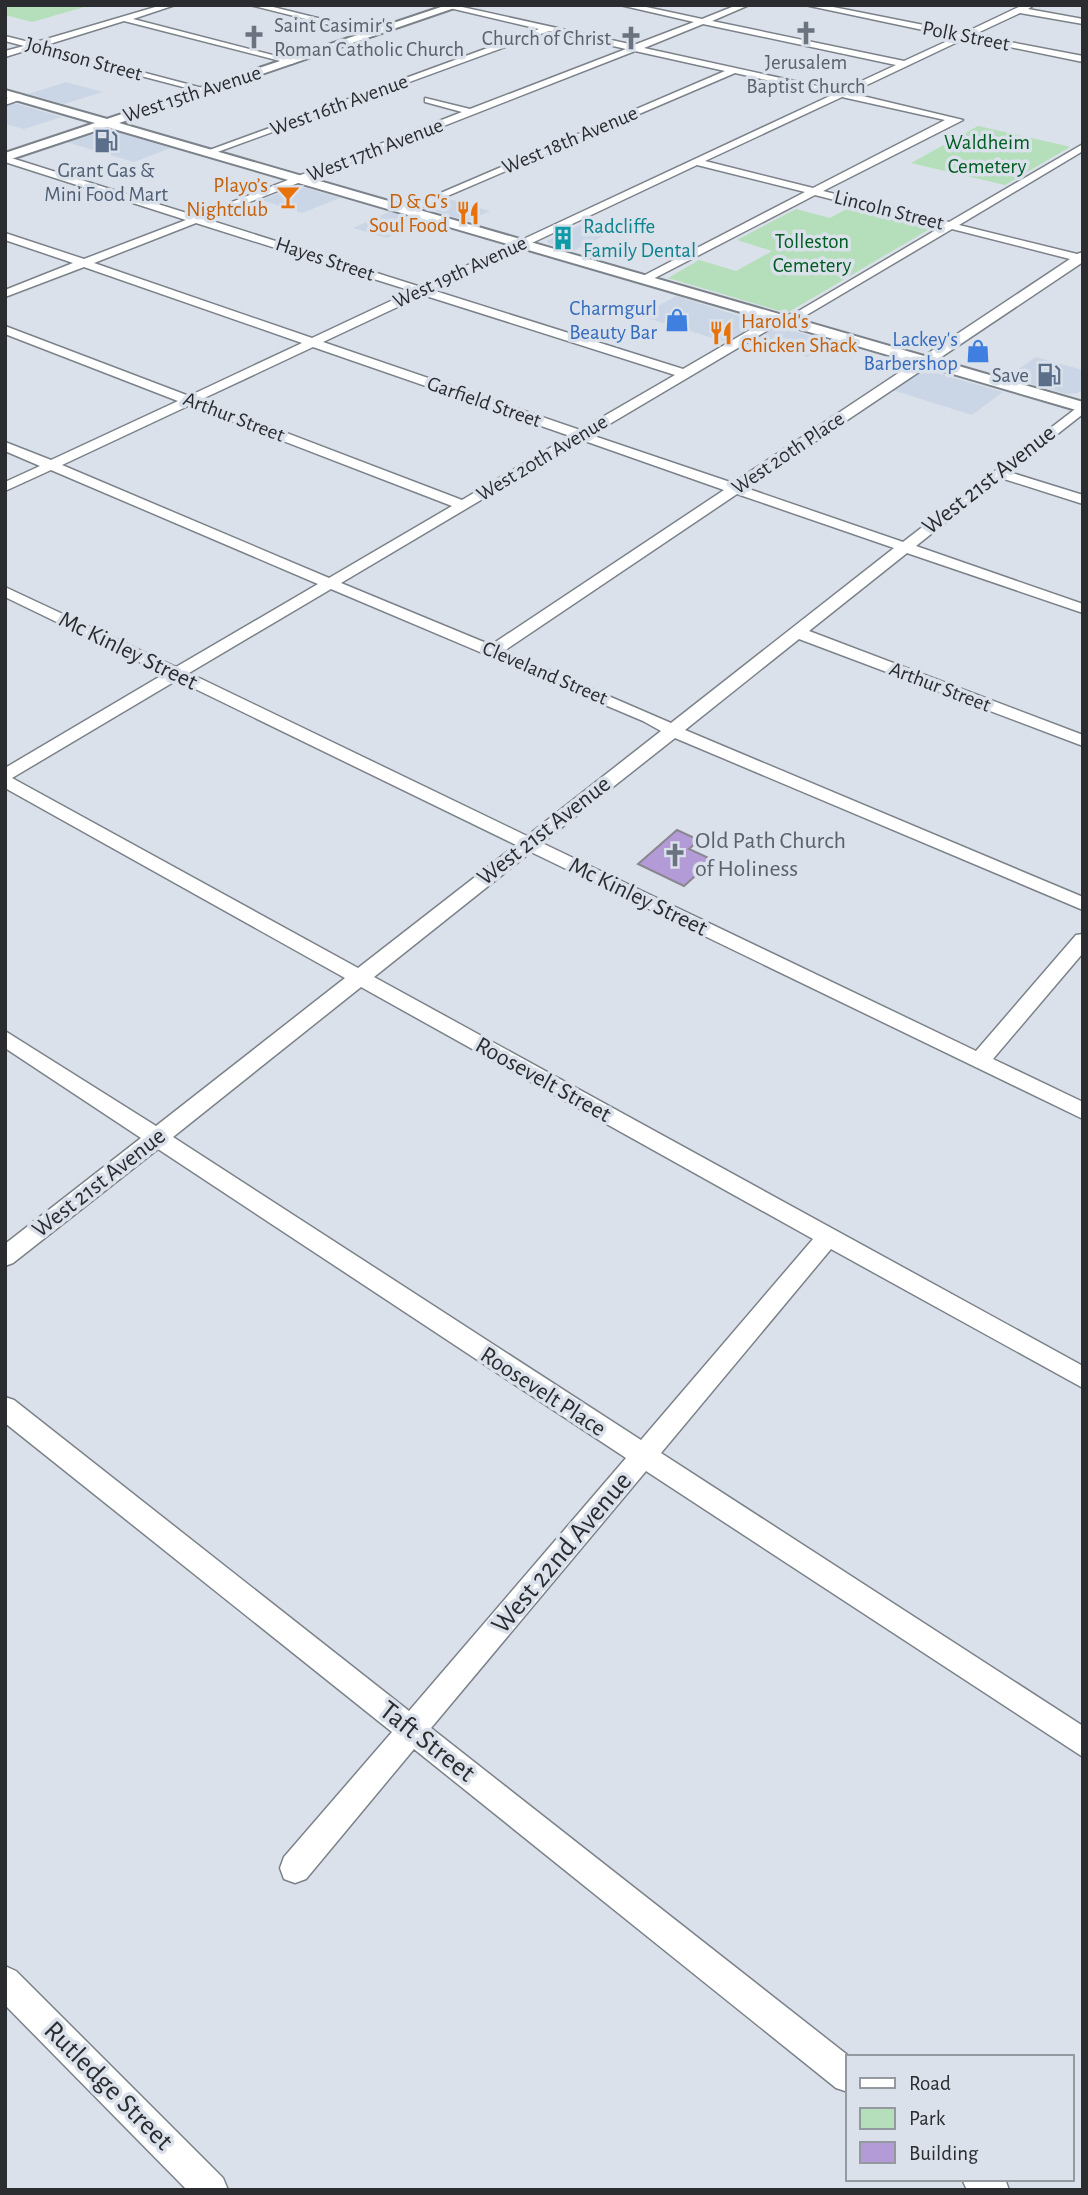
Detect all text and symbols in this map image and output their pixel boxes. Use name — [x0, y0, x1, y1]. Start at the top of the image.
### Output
place label: Saint Casimir's Roman Catholic Church — [274, 15, 464, 60]
street label: Polk Street — [921, 17, 1011, 55]
church icon: Jerusalem Baptist Church — [792, 19, 820, 47]
church icon: Saint Casimir's Roman Catholic Church — [240, 23, 268, 51]
church icon: Church of Christ — [617, 24, 645, 52]
place label: Church of Christ — [482, 28, 611, 49]
street label: Johnson Street — [24, 33, 145, 85]
place label: Jerusalem Baptist Church — [746, 52, 866, 97]
street label: West 15th Avenue — [120, 62, 264, 126]
street label: West 16th Avenue — [267, 70, 411, 140]
street label: West 18th Avenue — [499, 102, 641, 178]
street label: West 17th Avenue — [304, 114, 446, 186]
fuel station icon: Grant Gas & Mini Food Mart — [92, 127, 120, 155]
park label: Waldheim Cemetery — [944, 132, 1030, 177]
place label: Grant Gas & Mini Food Mart — [44, 160, 168, 205]
place label: Playo’s Nightclub — [186, 175, 268, 220]
bar icon: Playo’s Nightclub — [274, 183, 302, 211]
street label: Lincoln Street — [832, 186, 946, 234]
place label: D & G's Soul Food — [369, 191, 448, 236]
restaurant icon: D & G's Soul Food — [454, 199, 482, 227]
place label: Radcliffe Family Dental — [583, 216, 696, 261]
building icon: Radcliffe Family Dental — [549, 224, 577, 252]
park label: Tolleston Cemetery — [773, 231, 851, 276]
street label: West 19th Avenue — [390, 232, 530, 312]
street label: Hayes Street — [273, 233, 377, 285]
place label: Charmgurl Beauty Bar — [569, 298, 657, 343]
shop icon: Charmgurl Beauty Bar — [663, 306, 691, 334]
place label: Harold's Chicken Shack — [741, 311, 858, 356]
restaurant icon: Harold's Chicken Shack — [707, 319, 735, 347]
place label: Lackey's Barbershop — [863, 329, 958, 374]
shop icon: Lackey's Barbershop — [964, 337, 992, 365]
fuel station icon: Save — [1035, 361, 1063, 389]
place label: Save — [992, 365, 1029, 386]
street label: Garfield Street — [424, 373, 544, 431]
street label: Arthur Street — [181, 388, 288, 446]
street label: West 20th Place — [728, 408, 848, 498]
street label: West 20th Avenue — [473, 411, 611, 505]
street label: West 21st Avenue — [918, 421, 1060, 539]
street label: Mc Kinley Street — [55, 607, 201, 695]
street label: Cleveland Street — [480, 637, 611, 709]
street label: Arthur Street — [887, 658, 994, 716]
street label: West 21st Avenue — [473, 772, 615, 890]
place label: Old Path Church of Holiness — [695, 829, 846, 881]
church icon: Old Path Church of Holiness — [661, 841, 689, 869]
street label: Mc Kinley Street — [565, 853, 711, 941]
street label: Roosevelt Street — [471, 1033, 615, 1127]
street label: West 21st Avenue — [28, 1124, 170, 1242]
street label: Roosevelt Place — [476, 1343, 610, 1441]
street label: West 22nd Avenue — [487, 1467, 637, 1639]
street label: Taft Street — [374, 1696, 480, 1788]
street label: Rutledge Street — [38, 2016, 178, 2156]
legend — [846, 2055, 1074, 2181]
text: Road — [909, 2073, 951, 2094]
text: Park — [909, 2108, 946, 2129]
text: Building — [909, 2143, 979, 2164]

